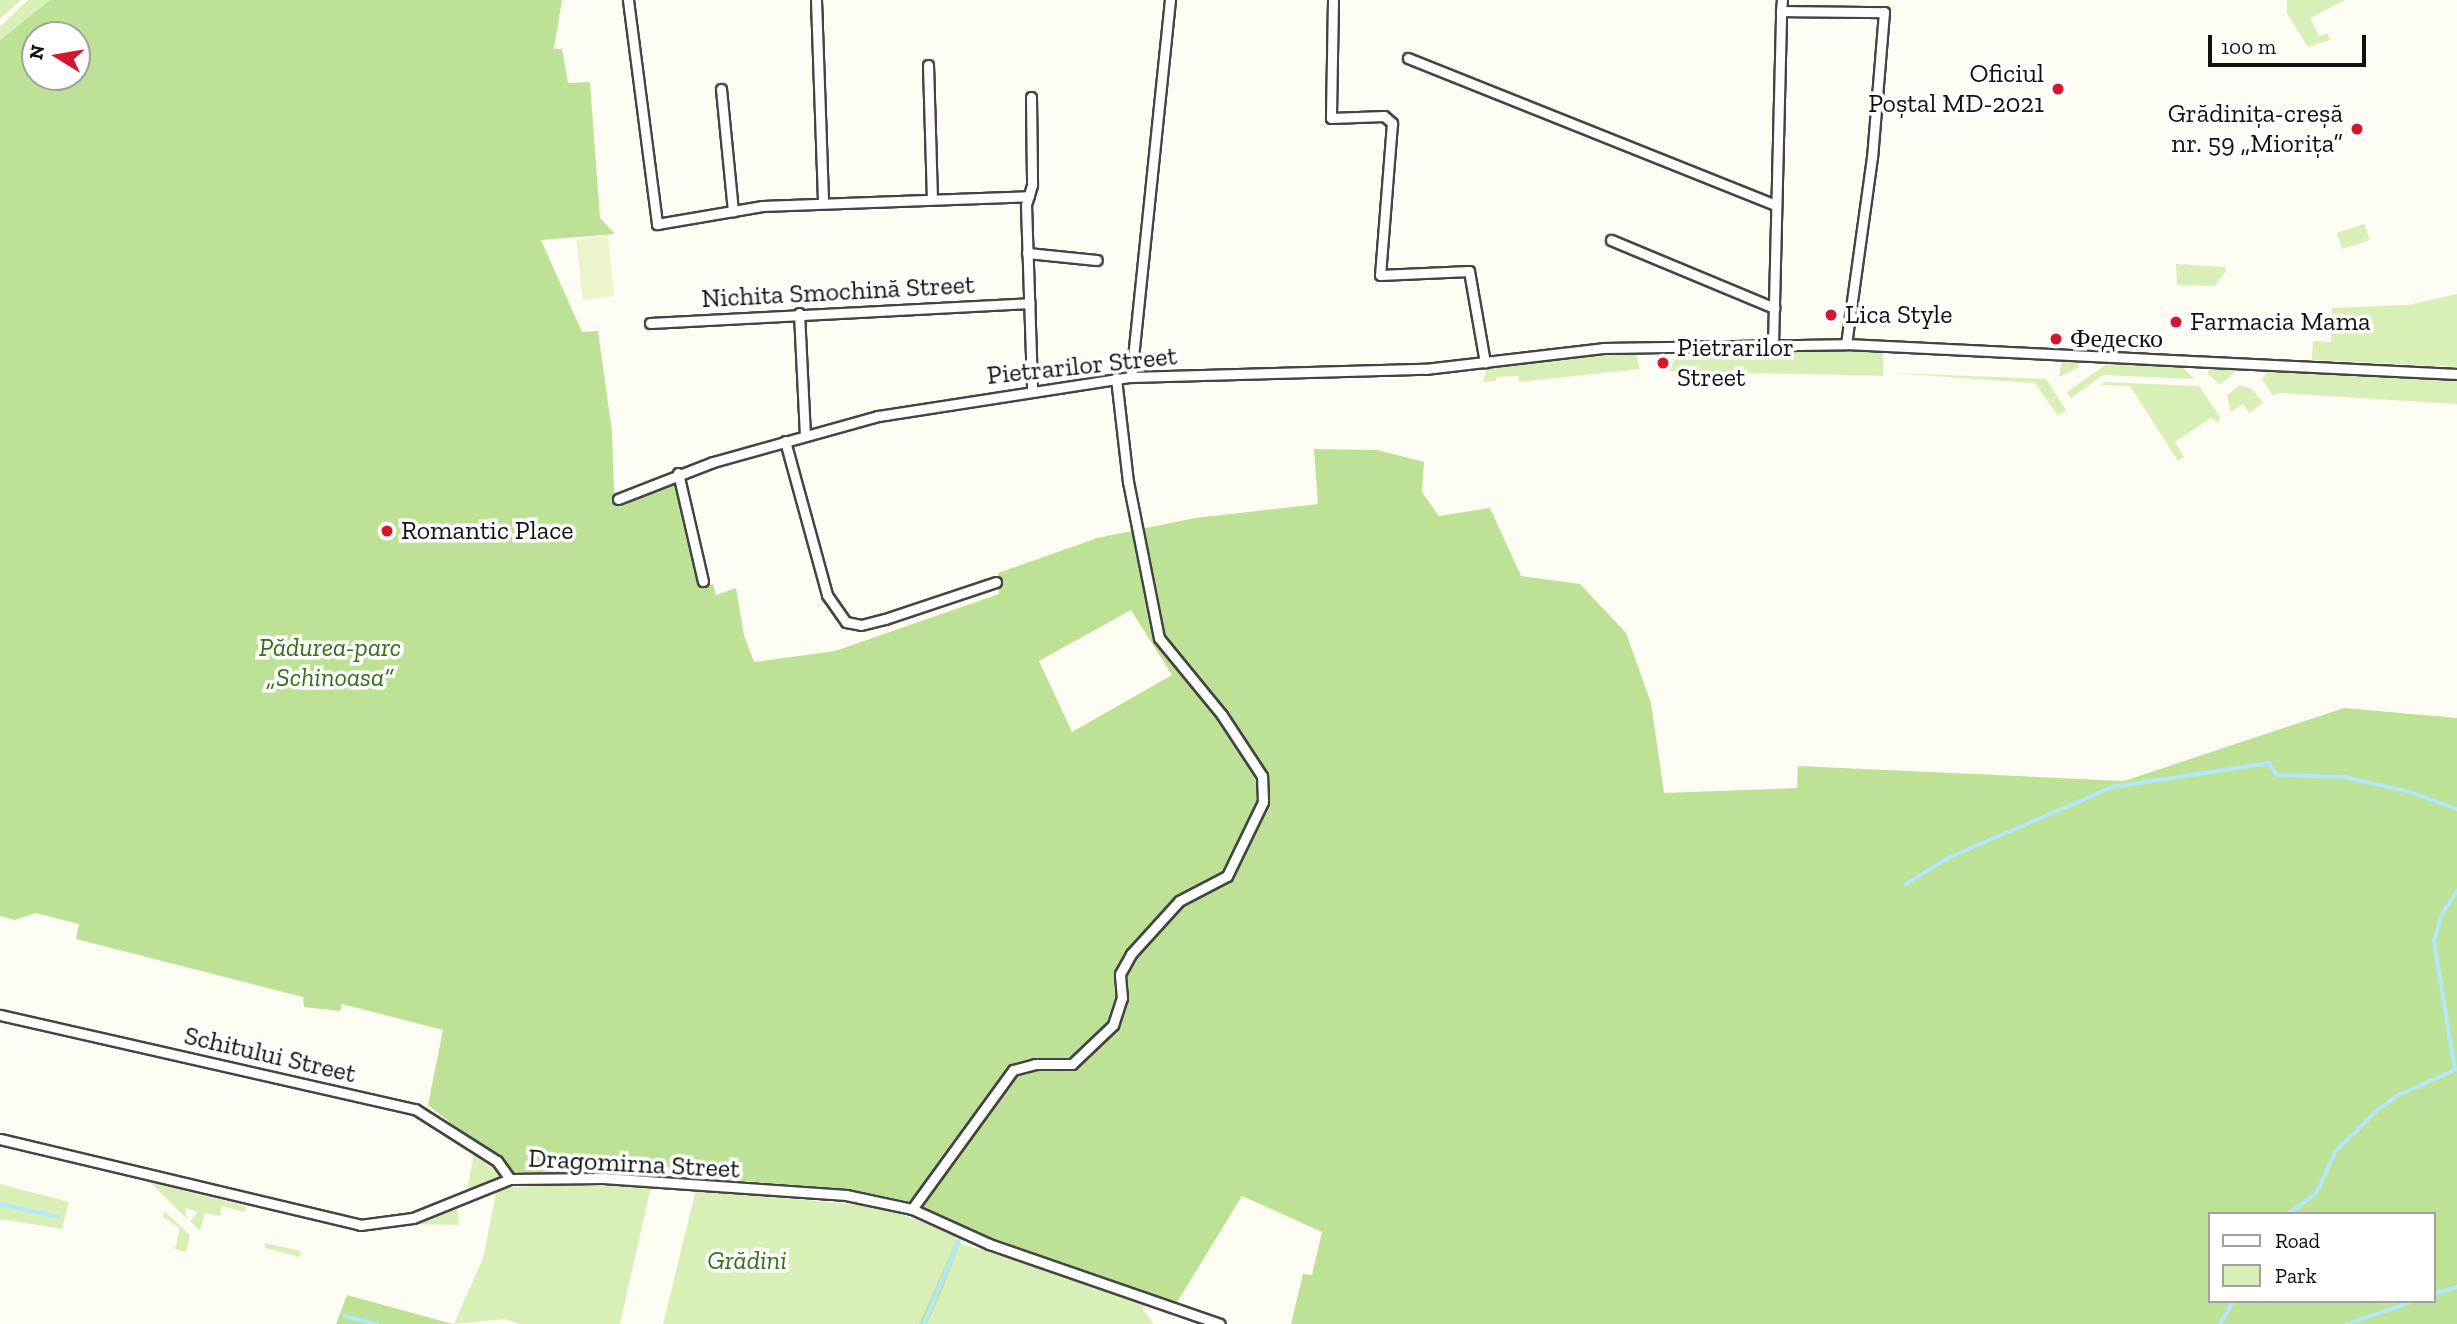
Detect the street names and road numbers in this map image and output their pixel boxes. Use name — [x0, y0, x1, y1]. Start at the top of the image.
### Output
street label: Nichita Smochină Street — [701, 269, 975, 315]
street label: Pietrarilor Street — [985, 340, 1179, 392]
street label: Schitului Street — [181, 1020, 359, 1090]
street label: Dragomirna Street — [527, 1143, 741, 1185]

